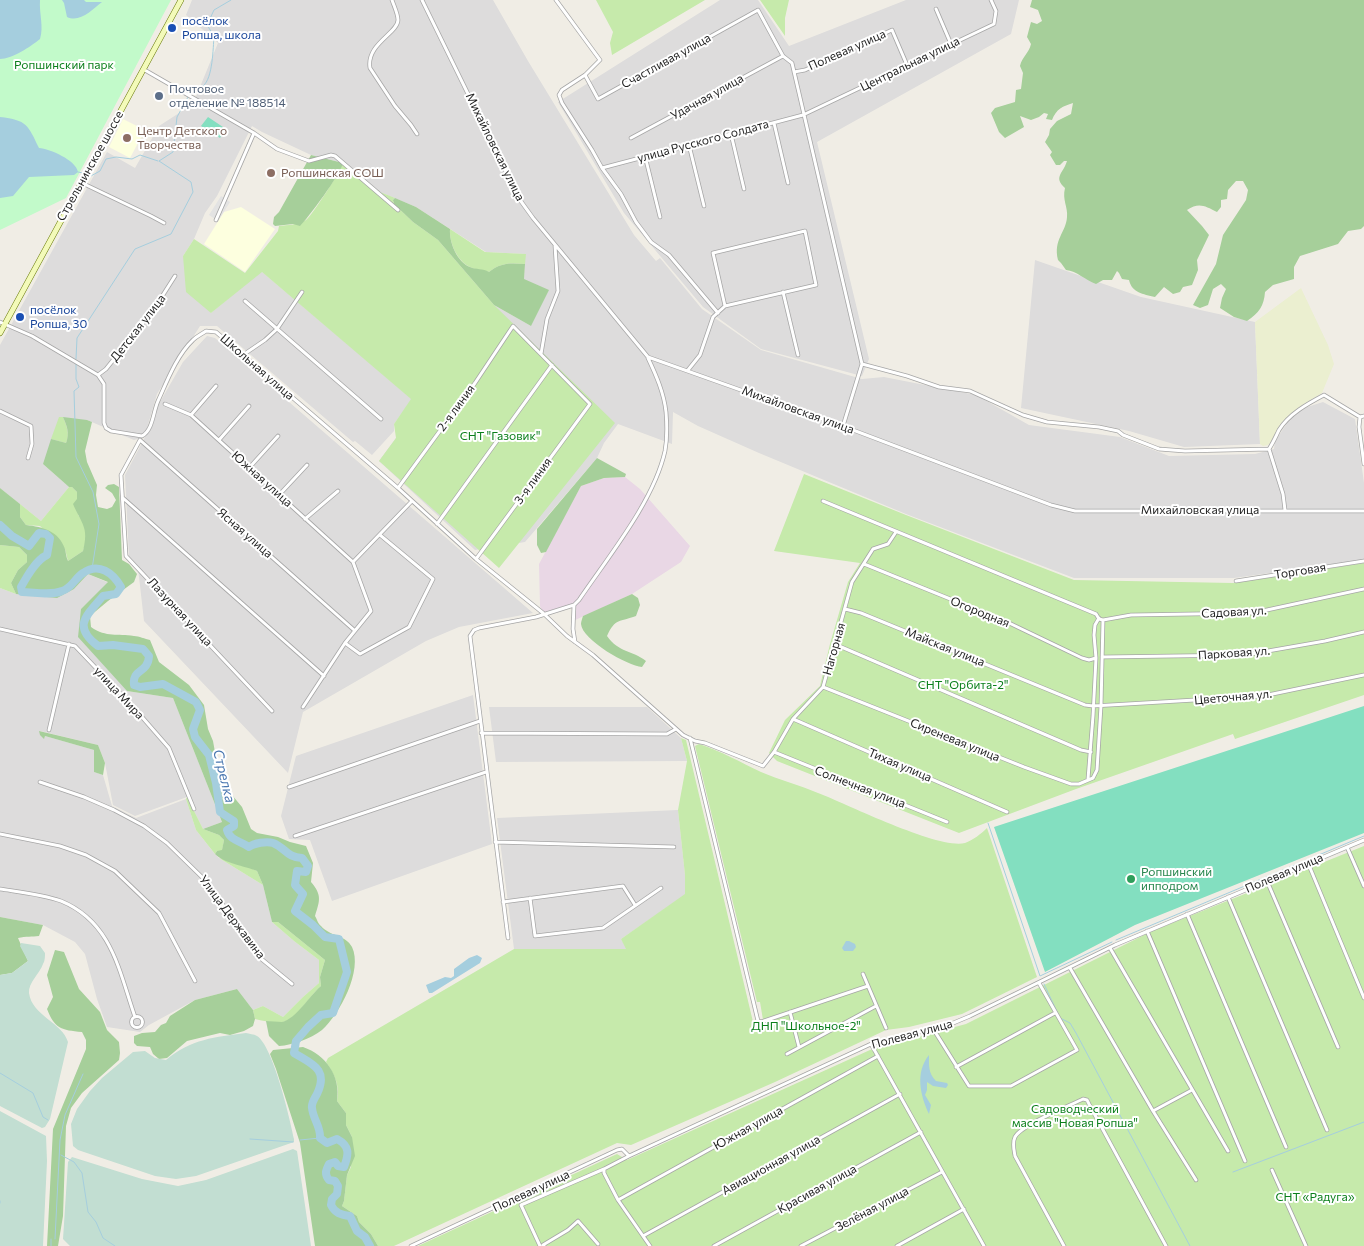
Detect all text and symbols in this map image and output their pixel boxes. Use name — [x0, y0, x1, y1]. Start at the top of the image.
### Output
place label: посёлок Ропша, школа — [182, 14, 261, 42]
marker: посёлок Ропша, школа — [166, 22, 178, 34]
street label: Полевая улица — [806, 26, 888, 74]
street label: Счастливая улица — [619, 30, 713, 92]
street label: Центральная улица — [858, 34, 962, 94]
park label: Ропшинский парк — [14, 58, 114, 72]
street label: Удачная улица — [668, 71, 746, 123]
place label: Почтовое отделение № 188514 — [169, 82, 286, 110]
marker: Почтовое отделение № 188514 — [153, 90, 165, 102]
street label: Михайловская улица — [463, 91, 527, 203]
street label: Стрельнинское шоссе — [54, 108, 126, 224]
street label: улица Русского Солдата — [636, 116, 770, 166]
place label: Центр Детского Творчества — [137, 124, 227, 152]
marker: Центр Детского Творчества — [121, 132, 133, 144]
place label: Ропшинская СОШ — [281, 166, 384, 180]
marker: Ропшинская СОШ — [265, 167, 277, 179]
street label: Детская улица — [107, 292, 169, 364]
place label: посёлок Ропша, 30 — [30, 303, 87, 331]
marker: посёлок Ропша, 30 — [14, 311, 26, 323]
street label: Школьная улица — [217, 331, 297, 403]
street label: 2-я линия — [434, 382, 478, 434]
street label: Михайловская улица — [740, 383, 856, 437]
park label: СНТ "Газовик" — [460, 429, 540, 443]
street label: Южная улица — [229, 448, 295, 510]
street label: 3-я линия — [511, 455, 555, 507]
street label: Михайловская улица — [1141, 503, 1259, 517]
street label: Ясная улица — [214, 505, 276, 561]
street label: Торговая — [1273, 560, 1327, 582]
street label: Лазурная улица — [144, 575, 216, 649]
street label: Огородная — [948, 594, 1012, 630]
street label: Садовая ул. — [1201, 603, 1267, 621]
street label: Нагорная — [820, 621, 848, 677]
street label: Майская улица — [903, 625, 987, 669]
street label: Парковая ул. — [1197, 643, 1271, 663]
street label: улица Мира — [91, 664, 147, 722]
park label: СНТ "Орбита-2" — [918, 678, 1008, 692]
street label: Цветочная ул. — [1193, 686, 1273, 708]
street label: Сиреневая улица — [908, 715, 1002, 765]
street label: Тихая улица — [866, 745, 934, 785]
water label: Стрелка — [209, 748, 239, 804]
street label: Солнечная улица — [812, 763, 908, 811]
street label: Полевая улица — [1243, 850, 1325, 896]
place label: Ропшинский ипподром — [1141, 865, 1212, 893]
street label: Улица Державина — [196, 872, 268, 962]
marker: Ропшинский ипподром — [1125, 873, 1137, 885]
street label: Полевая улица — [870, 1016, 954, 1052]
park label: ДНП "Школьное-2" — [751, 1019, 861, 1033]
park label: Садоводческий массив "Новая Ропша" — [1012, 1102, 1138, 1130]
street label: Южная улица — [711, 1103, 785, 1153]
street label: Авиационная улица — [719, 1132, 823, 1198]
street label: Красивая улица — [775, 1161, 859, 1217]
street label: Полевая улица — [490, 1167, 572, 1215]
street label: Зелёная улица — [833, 1184, 911, 1234]
park label: СНТ «Радуга» — [1275, 1190, 1355, 1204]

